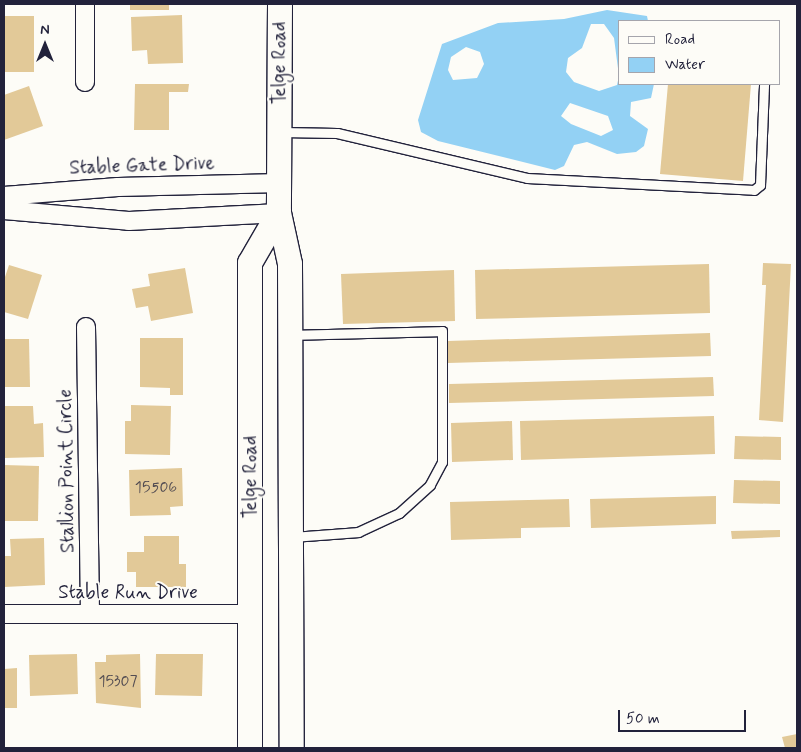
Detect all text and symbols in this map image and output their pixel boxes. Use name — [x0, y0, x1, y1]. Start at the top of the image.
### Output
north arrow — [20, 20, 70, 70]
legend — [618, 20, 781, 85]
text: N — [40, 21, 50, 39]
street label: Telge Road — [269, 21, 291, 105]
text: Road — [665, 30, 695, 50]
text: Water — [665, 55, 705, 75]
street label: Stable Gate Drive — [72, 152, 212, 180]
street label: Stallion Point Circle — [54, 392, 80, 550]
street label: Telge Road — [240, 435, 262, 519]
house number: 15506 — [135, 478, 177, 498]
street label: Stable Run Drive — [61, 582, 195, 604]
house number: 15307 — [98, 672, 138, 692]
scale bar — [621, 700, 748, 732]
text: 50 m — [626, 709, 660, 729]

